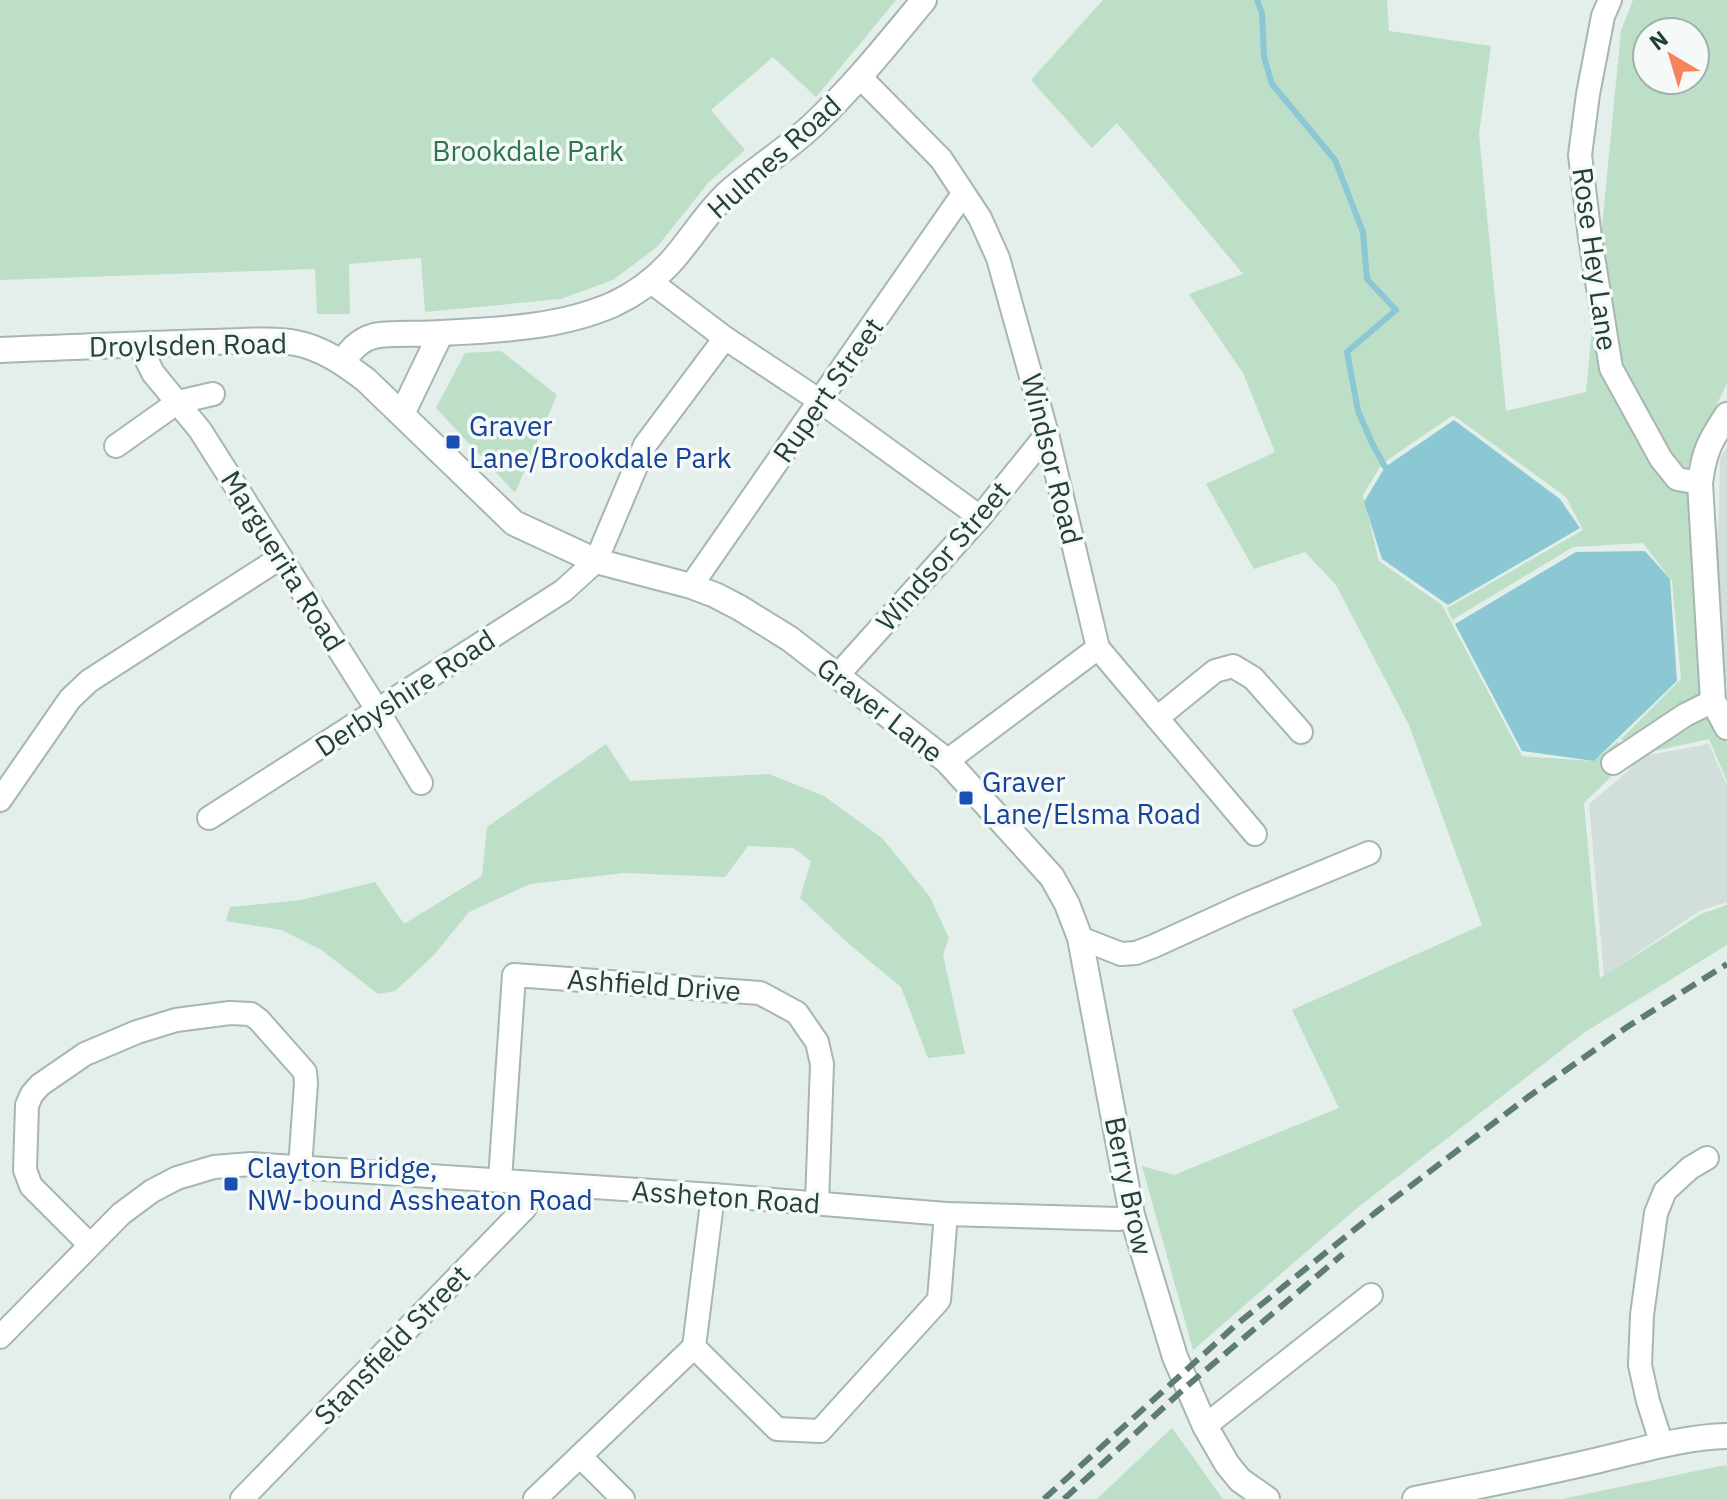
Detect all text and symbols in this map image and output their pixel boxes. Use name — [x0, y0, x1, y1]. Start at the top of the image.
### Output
north arrow — [1631, 16, 1711, 96]
text: N — [1643, 24, 1674, 56]
street label: Hulmes Road — [699, 87, 848, 226]
park label: Brookdale Park — [432, 132, 624, 169]
street label: Rose Hey Lane — [1564, 165, 1627, 353]
street label: Rupert Street — [764, 310, 891, 470]
street label: Droylsden Road — [89, 324, 287, 365]
street label: Windsor Road — [1013, 370, 1092, 548]
place label: Graver Lane/Brookdale Park — [469, 407, 732, 476]
marker: Graver Lane/Brookdale Park — [444, 433, 462, 451]
street label: Marguerita Road — [213, 463, 354, 658]
street label: Windsor Street — [867, 473, 1018, 638]
street label: Derbyshire Road — [308, 621, 502, 765]
street label: Graver Lane — [810, 649, 951, 770]
place label: Graver Lane/Elsma Road — [982, 763, 1201, 832]
marker: Graver Lane/Elsma Road — [957, 789, 975, 807]
street label: Ashfield Drive — [566, 960, 742, 1009]
street label: Berry Brow — [1097, 1113, 1162, 1258]
place label: Clayton Bridge, NW-bound Assheaton Road — [247, 1149, 593, 1218]
street label: Assheton Road — [631, 1171, 821, 1222]
marker: Clayton Bridge, NW-bound Assheaton Road — [222, 1175, 240, 1193]
street label: Stansfield Street — [306, 1257, 478, 1433]

